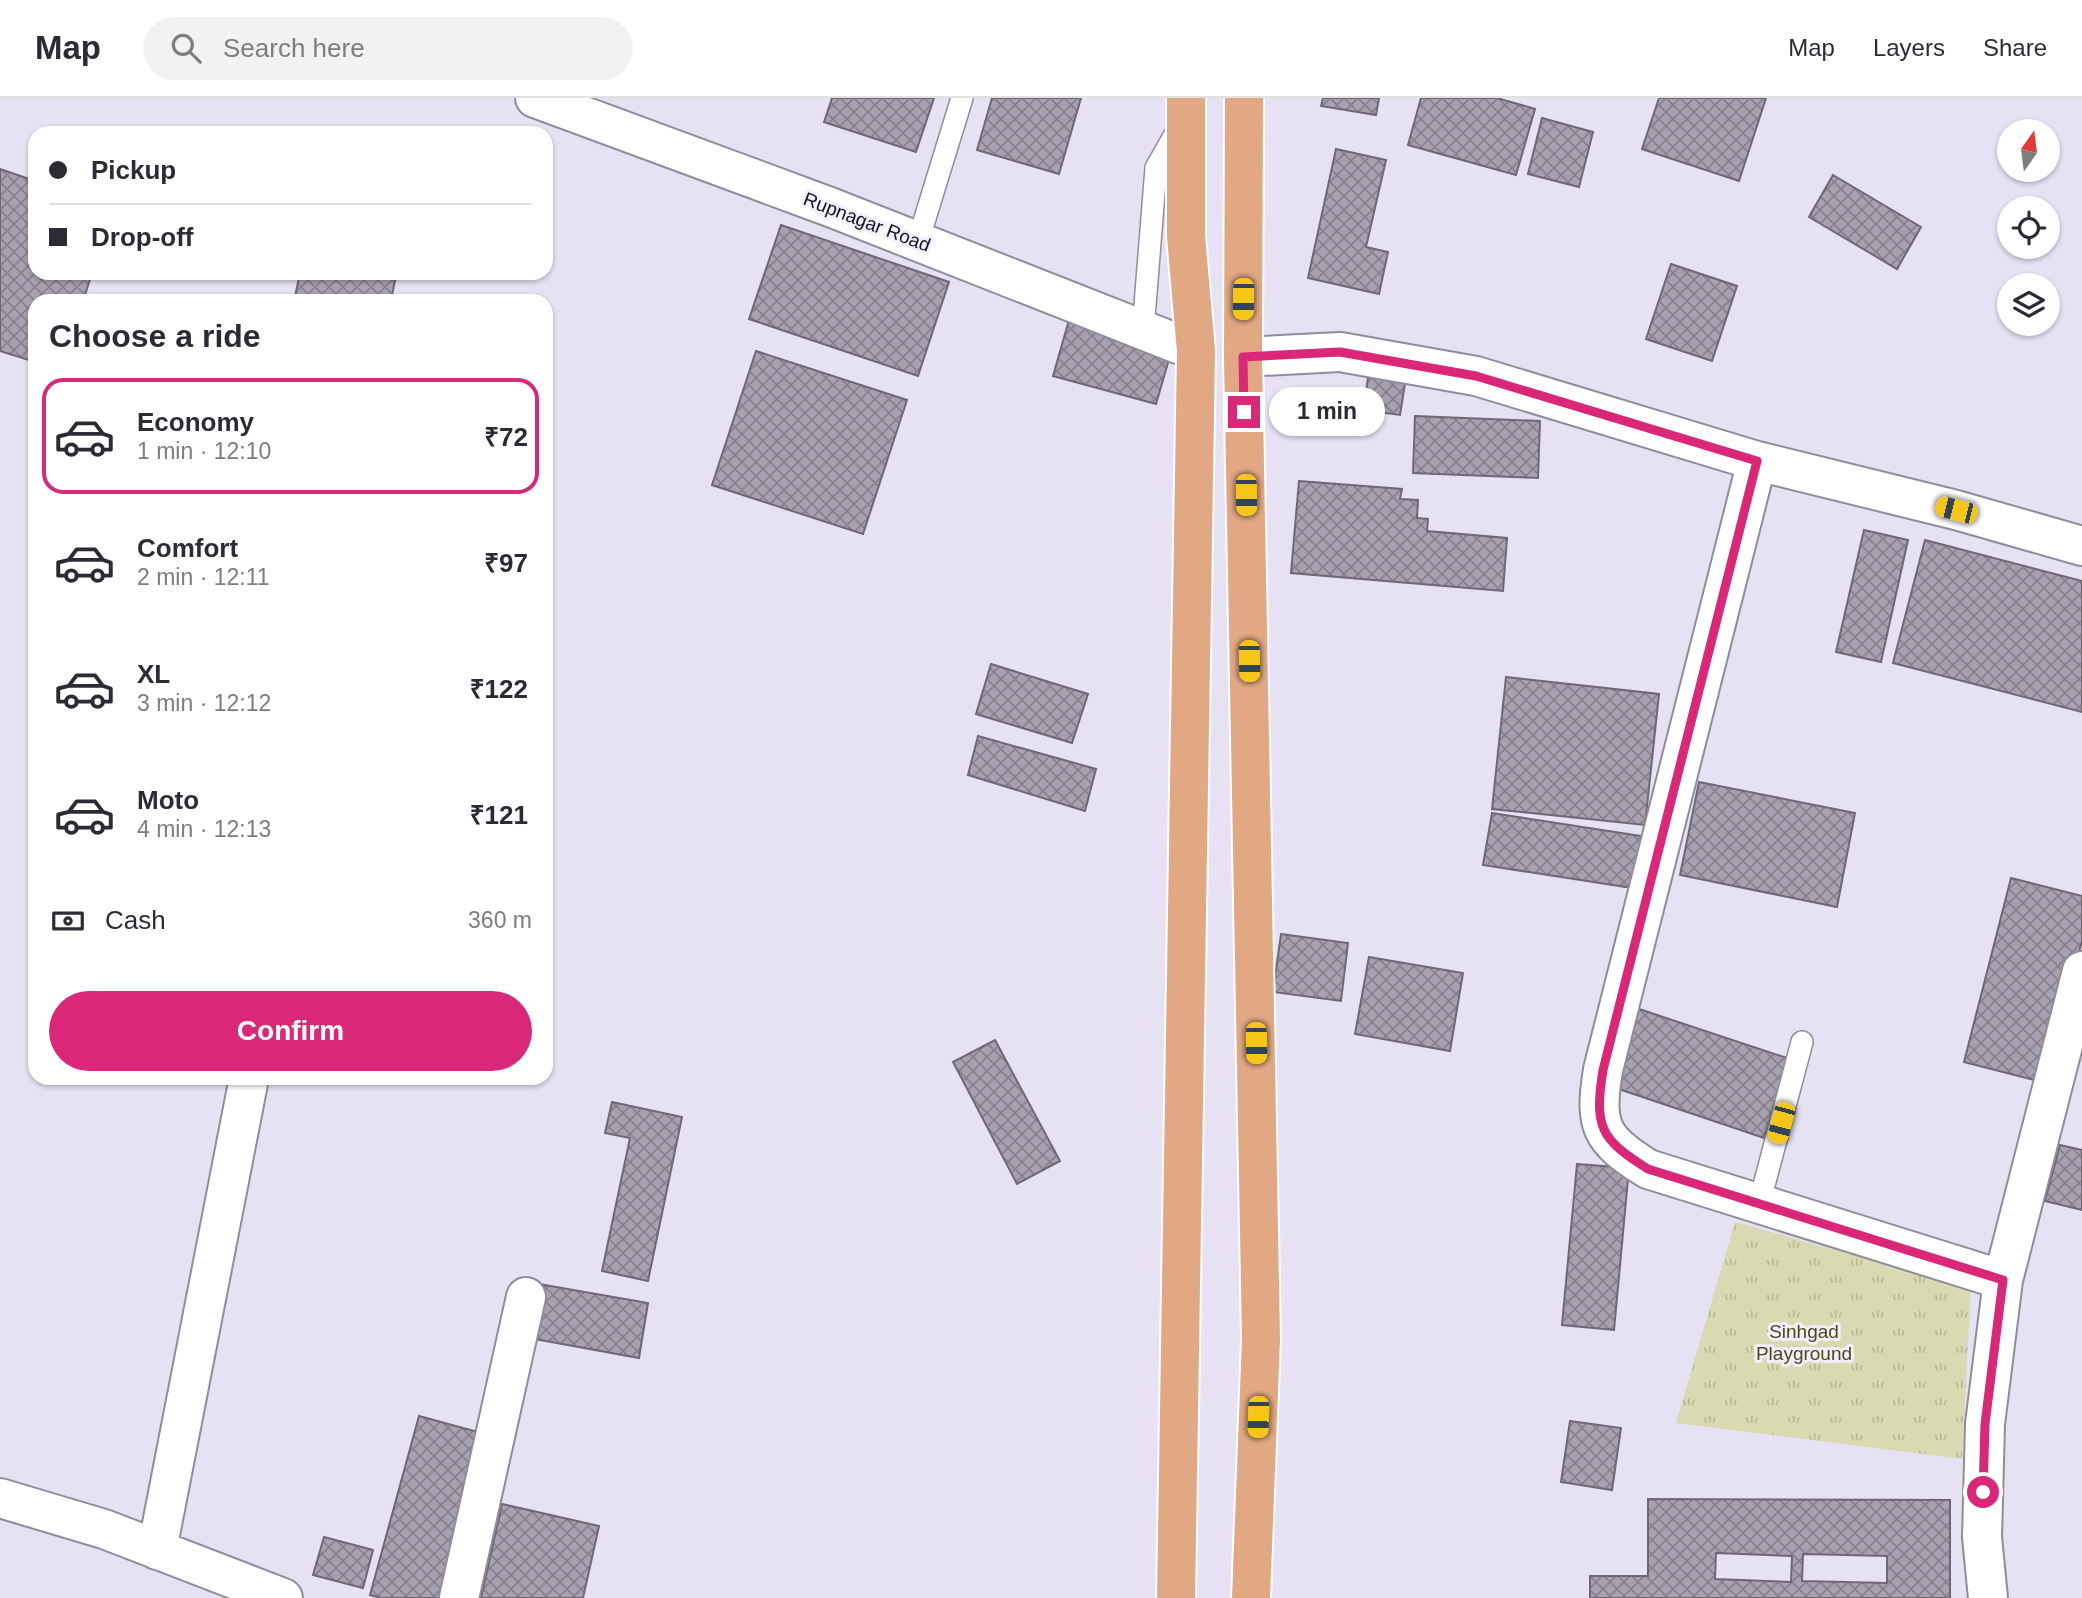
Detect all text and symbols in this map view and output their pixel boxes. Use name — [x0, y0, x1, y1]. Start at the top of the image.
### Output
search box — [143, 17, 633, 80]
text: Map — [35, 29, 101, 66]
icon: search — [167, 29, 205, 67]
text: Search here — [223, 33, 365, 63]
text: Map — [1788, 34, 1835, 61]
text: Layers — [1873, 34, 1945, 61]
text: Share — [1983, 34, 2047, 61]
north arrow — [1997, 119, 2060, 182]
map controls — [1997, 119, 2060, 336]
text: Pickup — [91, 155, 176, 185]
street label: Rupnagar Road — [801, 188, 933, 256]
button: locate — [1997, 196, 2060, 259]
text: Drop-off — [91, 222, 194, 252]
button: layers — [1997, 273, 2060, 336]
car — [1233, 278, 1254, 320]
text: Choose a ride — [49, 318, 261, 354]
callout: 1 min — [1268, 388, 1384, 436]
route end — [1228, 396, 1260, 428]
text: 1 min — [1297, 398, 1357, 424]
icon: car — [53, 405, 116, 468]
text: Economy — [137, 407, 254, 437]
text: ₹72 — [484, 422, 528, 452]
text: 1 min · 12:10 — [137, 438, 271, 464]
car — [1236, 474, 1257, 516]
car — [1934, 495, 1979, 525]
icon: car — [53, 531, 116, 594]
text: Comfort — [137, 533, 238, 563]
text: ₹97 — [484, 548, 528, 578]
text: 2 min · 12:11 — [137, 564, 270, 590]
car — [1239, 640, 1260, 682]
icon: car — [53, 657, 116, 720]
text: XL — [137, 659, 170, 689]
text: ₹122 — [470, 674, 528, 704]
text: 3 min · 12:12 — [137, 690, 271, 716]
icon: car — [53, 783, 116, 846]
text: Moto — [137, 785, 199, 815]
text: ₹121 — [470, 800, 528, 830]
text: 4 min · 12:13 — [137, 816, 271, 842]
icon: cash — [49, 902, 87, 940]
text: Cash — [105, 905, 166, 935]
text: 360 m — [468, 907, 532, 933]
button: Confirm — [49, 991, 532, 1071]
car — [1246, 1022, 1267, 1064]
car — [1766, 1100, 1797, 1146]
park label: Sinhgad Playground — [1756, 1321, 1852, 1364]
car — [1247, 1396, 1270, 1438]
route start — [1967, 1476, 1999, 1508]

